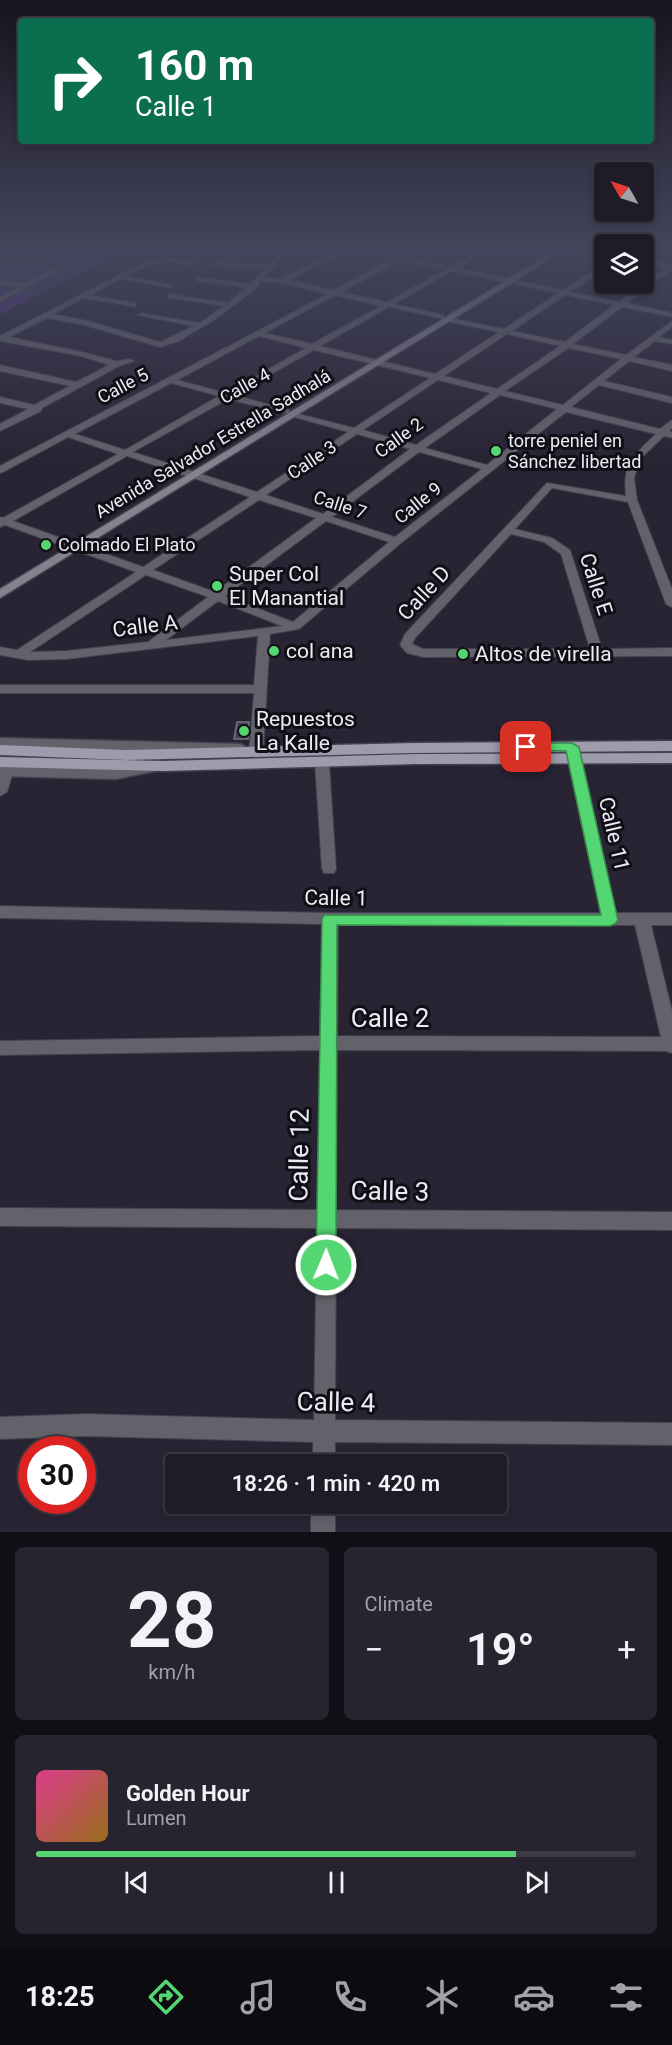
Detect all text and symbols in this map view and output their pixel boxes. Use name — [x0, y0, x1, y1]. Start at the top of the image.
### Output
text: 160 m — [135, 41, 254, 90]
icon: right — [36, 42, 114, 120]
text: Calle 1 — [135, 91, 217, 123]
north arrow — [594, 162, 654, 222]
map controls — [594, 162, 654, 294]
button: layers — [594, 234, 654, 294]
street label: Calle 4 — [216, 363, 274, 408]
street label: Calle 5 — [94, 364, 152, 408]
street label: Avenida Salvador Estrella Sadhalá — [91, 365, 334, 522]
street label: Calle 2 — [371, 413, 427, 462]
place label: torre peniel en Sánchez libertad — [508, 430, 641, 472]
street label: Calle 3 — [283, 436, 340, 483]
marker: torre peniel en Sánchez libertad — [489, 444, 503, 458]
street label: Calle 9 — [390, 477, 445, 528]
street label: Calle 7 — [311, 486, 369, 523]
place label: Colmado El Plato — [58, 534, 195, 555]
marker: Colmado El Plato — [39, 538, 53, 552]
street label: Calle E — [575, 550, 617, 618]
street label: Calle D — [393, 561, 455, 625]
place label: Super Col El Manantial — [229, 562, 344, 610]
marker: Super Col El Manantial — [210, 579, 224, 593]
street label: Calle A — [111, 610, 179, 642]
place label: col ana — [286, 639, 354, 663]
place label: Altos de virella — [475, 642, 612, 666]
marker: col ana — [267, 644, 281, 658]
marker: Altos de virella — [456, 647, 470, 661]
place label: Repuestos La Kalle — [256, 707, 355, 755]
pin — [500, 721, 551, 772]
marker: Repuestos La Kalle — [237, 724, 251, 738]
icon: arrive — [509, 730, 542, 763]
street label: Calle 11 — [594, 795, 634, 873]
street label: Calle 1 — [304, 885, 368, 911]
street label: Calle 2 — [351, 1003, 429, 1033]
street label: Calle 12 — [283, 1108, 315, 1202]
street label: Calle 3 — [350, 1175, 430, 1207]
position arrow — [294, 1233, 358, 1297]
street label: Calle 4 — [296, 1386, 376, 1418]
speed limit sign: 30 — [18, 1436, 96, 1514]
text: 18:26 · 1 min · 420 m — [232, 1471, 440, 1496]
text: 28 — [127, 1575, 217, 1666]
text: Climate — [365, 1592, 433, 1616]
text: 19° — [466, 1623, 535, 1676]
text: − — [365, 1630, 383, 1669]
text: + — [617, 1630, 636, 1669]
text: km/h — [148, 1660, 195, 1684]
text: Golden Hour — [126, 1781, 250, 1806]
text: Lumen — [126, 1806, 187, 1830]
icon: previous — [120, 1866, 153, 1899]
icon: pause — [320, 1866, 353, 1899]
icon: next — [520, 1866, 553, 1899]
icon: directions — [145, 1976, 187, 2018]
icon: music — [237, 1976, 279, 2018]
icon: phone — [329, 1976, 371, 2018]
icon: climate — [421, 1976, 463, 2018]
icon: car — [513, 1976, 555, 2018]
icon: filters — [605, 1976, 647, 2018]
text: 18:25 — [25, 1981, 95, 2013]

